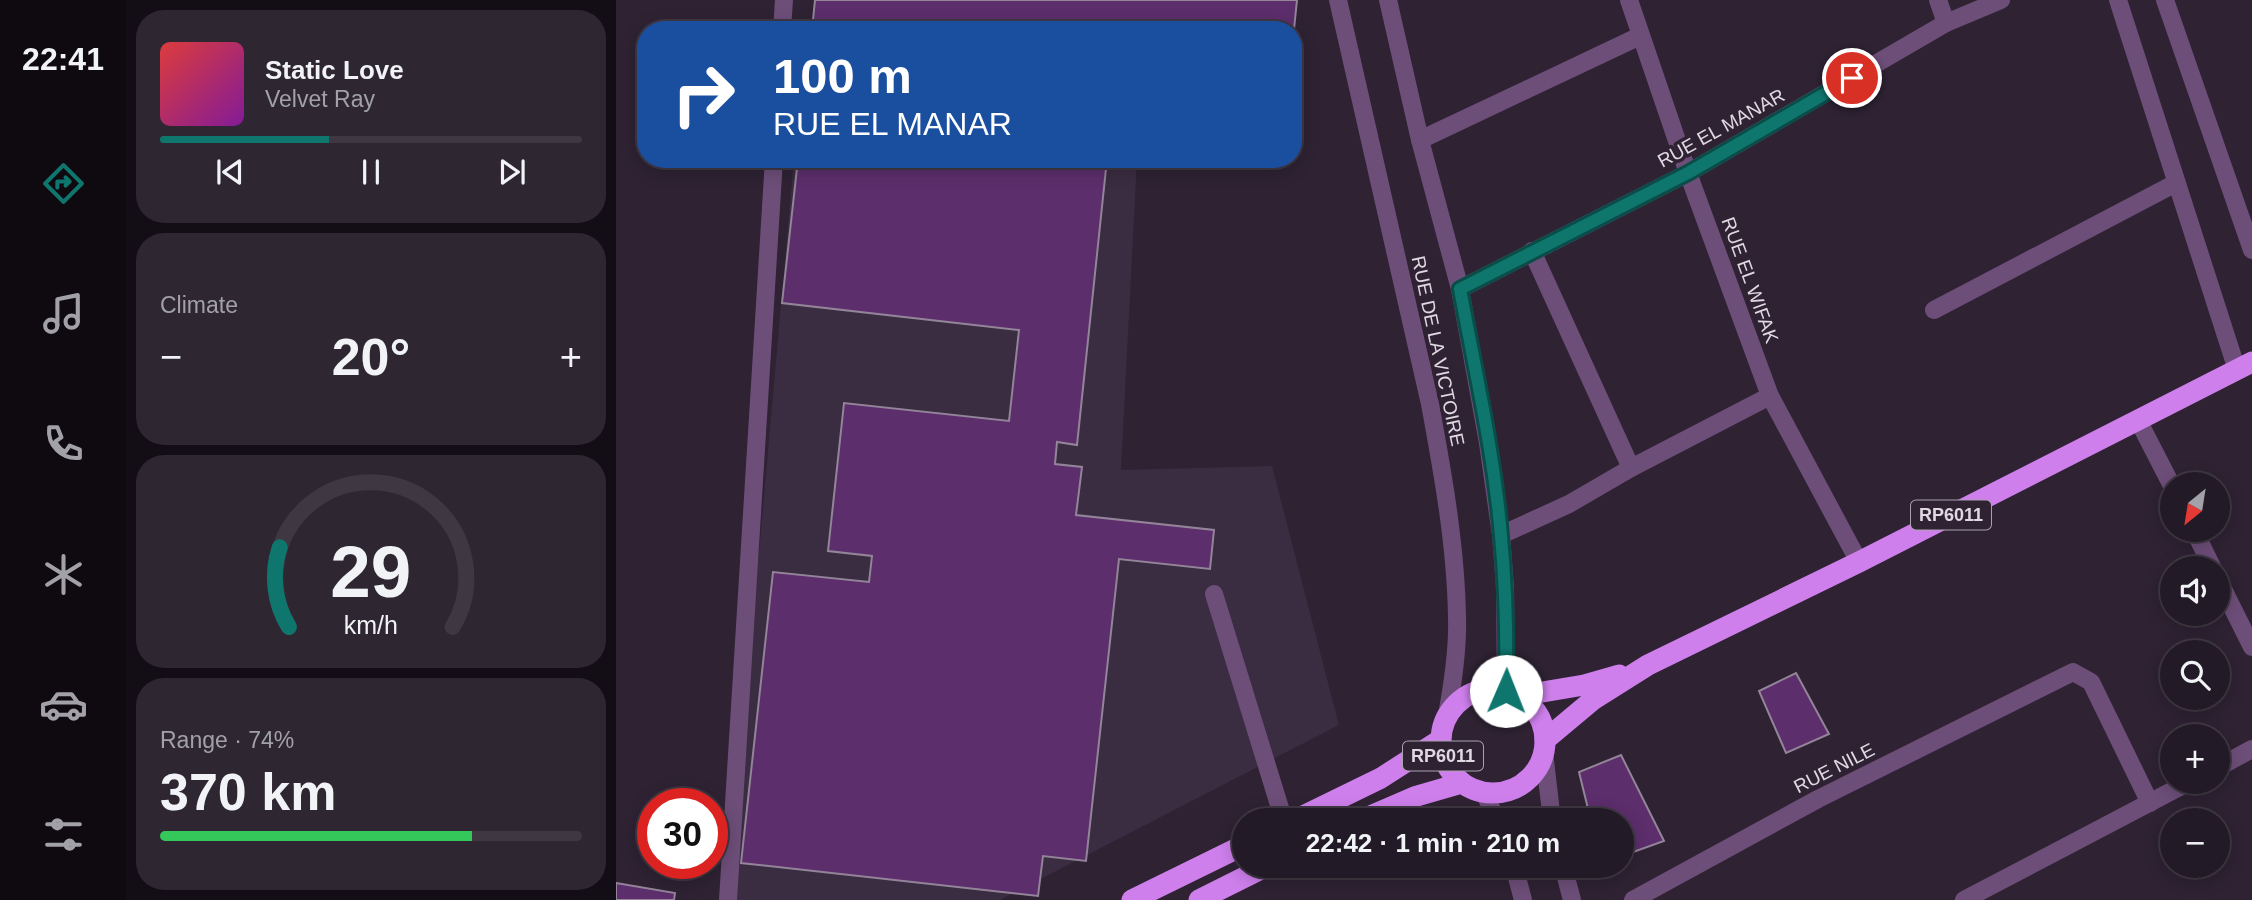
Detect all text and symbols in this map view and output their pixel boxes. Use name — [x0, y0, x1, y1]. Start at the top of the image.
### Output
text: 22:41 — [22, 41, 104, 77]
pin — [1822, 48, 1882, 108]
icon: right — [658, 49, 749, 140]
text: 100 m — [773, 49, 912, 103]
text: Static Love — [265, 55, 404, 85]
icon: arrive — [1833, 59, 1871, 97]
street label: RUE EL MANAR — [1654, 84, 1788, 172]
text: Velvet Ray — [265, 86, 375, 112]
text: RUE EL MANAR — [773, 106, 1012, 142]
icon: previous — [211, 153, 249, 191]
icon: pause — [352, 153, 390, 191]
icon: next — [493, 153, 531, 191]
icon: directions — [39, 159, 88, 208]
street label: RUE EL WIFAK — [1718, 214, 1783, 346]
street label: RUE DE LA VICTOIRE — [1408, 254, 1468, 448]
icon: music — [39, 289, 88, 338]
text: Climate — [160, 292, 238, 318]
text: 20° — [332, 328, 410, 386]
text: − — [160, 336, 182, 378]
text: + — [560, 336, 582, 378]
icon: phone — [39, 419, 88, 468]
north arrow — [2160, 472, 2230, 542]
map controls — [2160, 472, 2230, 878]
road number: RP6011 — [1911, 500, 1991, 530]
text: 29 — [331, 532, 411, 613]
icon: climate — [39, 550, 88, 599]
button: sound — [2160, 556, 2230, 626]
text: km/h — [344, 611, 398, 639]
button: search — [2160, 640, 2230, 710]
position arrow — [1469, 654, 1543, 728]
icon: car — [39, 680, 88, 729]
button: + — [2160, 724, 2230, 794]
text: Range · 74% — [160, 727, 294, 753]
street label: RUE NILE — [1790, 739, 1878, 797]
road number: RP6011 — [1403, 742, 1483, 770]
text: 370 km — [160, 763, 336, 821]
speed limit sign: 30 — [637, 788, 728, 879]
button: − — [2160, 808, 2230, 878]
icon: filters — [39, 810, 88, 859]
text: 22:42 · 1 min · 210 m — [1306, 828, 1560, 858]

